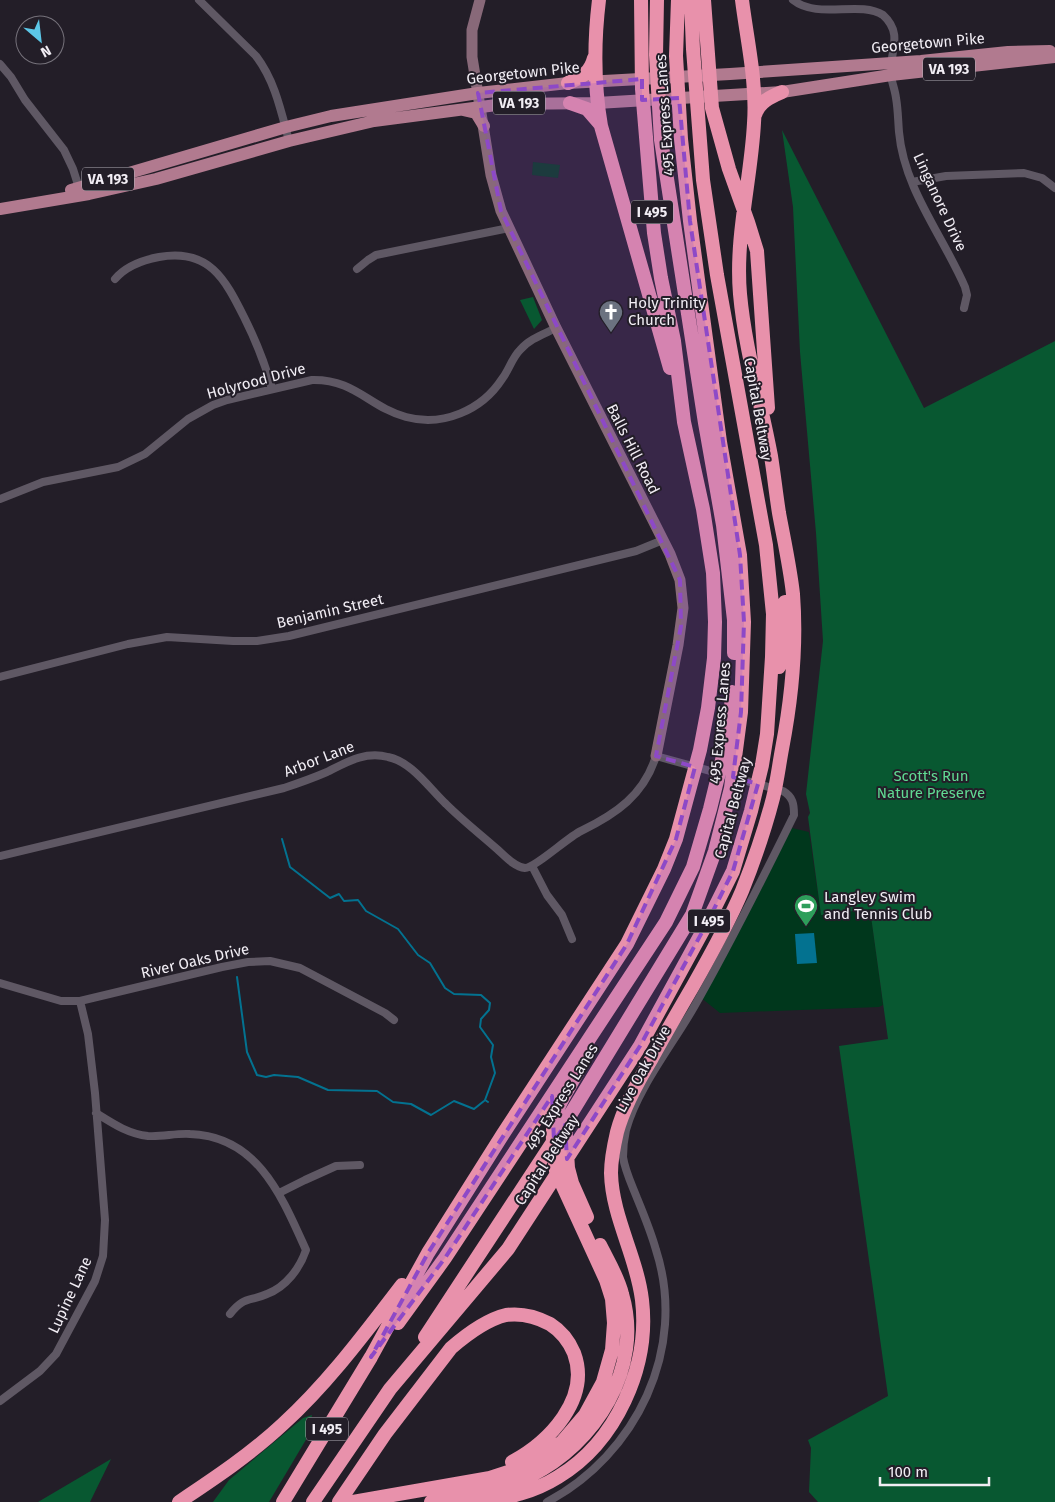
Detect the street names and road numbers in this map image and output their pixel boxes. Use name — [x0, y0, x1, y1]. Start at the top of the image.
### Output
street label: Georgetown Pike — [871, 29, 985, 57]
street label: 495 Express Lanes — [652, 53, 678, 177]
street label: Georgetown Pike — [465, 58, 581, 88]
road number: VA 193 — [923, 58, 975, 80]
road number: VA 193 — [493, 92, 545, 115]
street label: Linganore Drive — [909, 150, 971, 254]
road number: VA 193 — [82, 168, 134, 190]
road number: I 495 — [631, 200, 673, 223]
street label: Capital Beltway — [740, 356, 776, 462]
street label: Holyrood Drive — [205, 359, 307, 403]
street label: Balls Hill Road — [603, 401, 663, 497]
street label: Benjamin Street — [275, 590, 386, 632]
street label: 495 Express Lanes — [706, 661, 734, 785]
street label: Arbor Lane — [281, 737, 357, 781]
street label: Capital Beltway — [711, 755, 755, 861]
road number: I 495 — [688, 909, 730, 932]
street label: River Oaks Drive — [139, 940, 251, 982]
street label: Live Oak Drive — [612, 1022, 674, 1116]
street label: 495 Express Lanes — [522, 1040, 602, 1154]
street label: Capital Beltway — [511, 1111, 583, 1209]
street label: Lupine Lane — [44, 1254, 96, 1336]
road number: I 495 — [306, 1418, 348, 1440]

